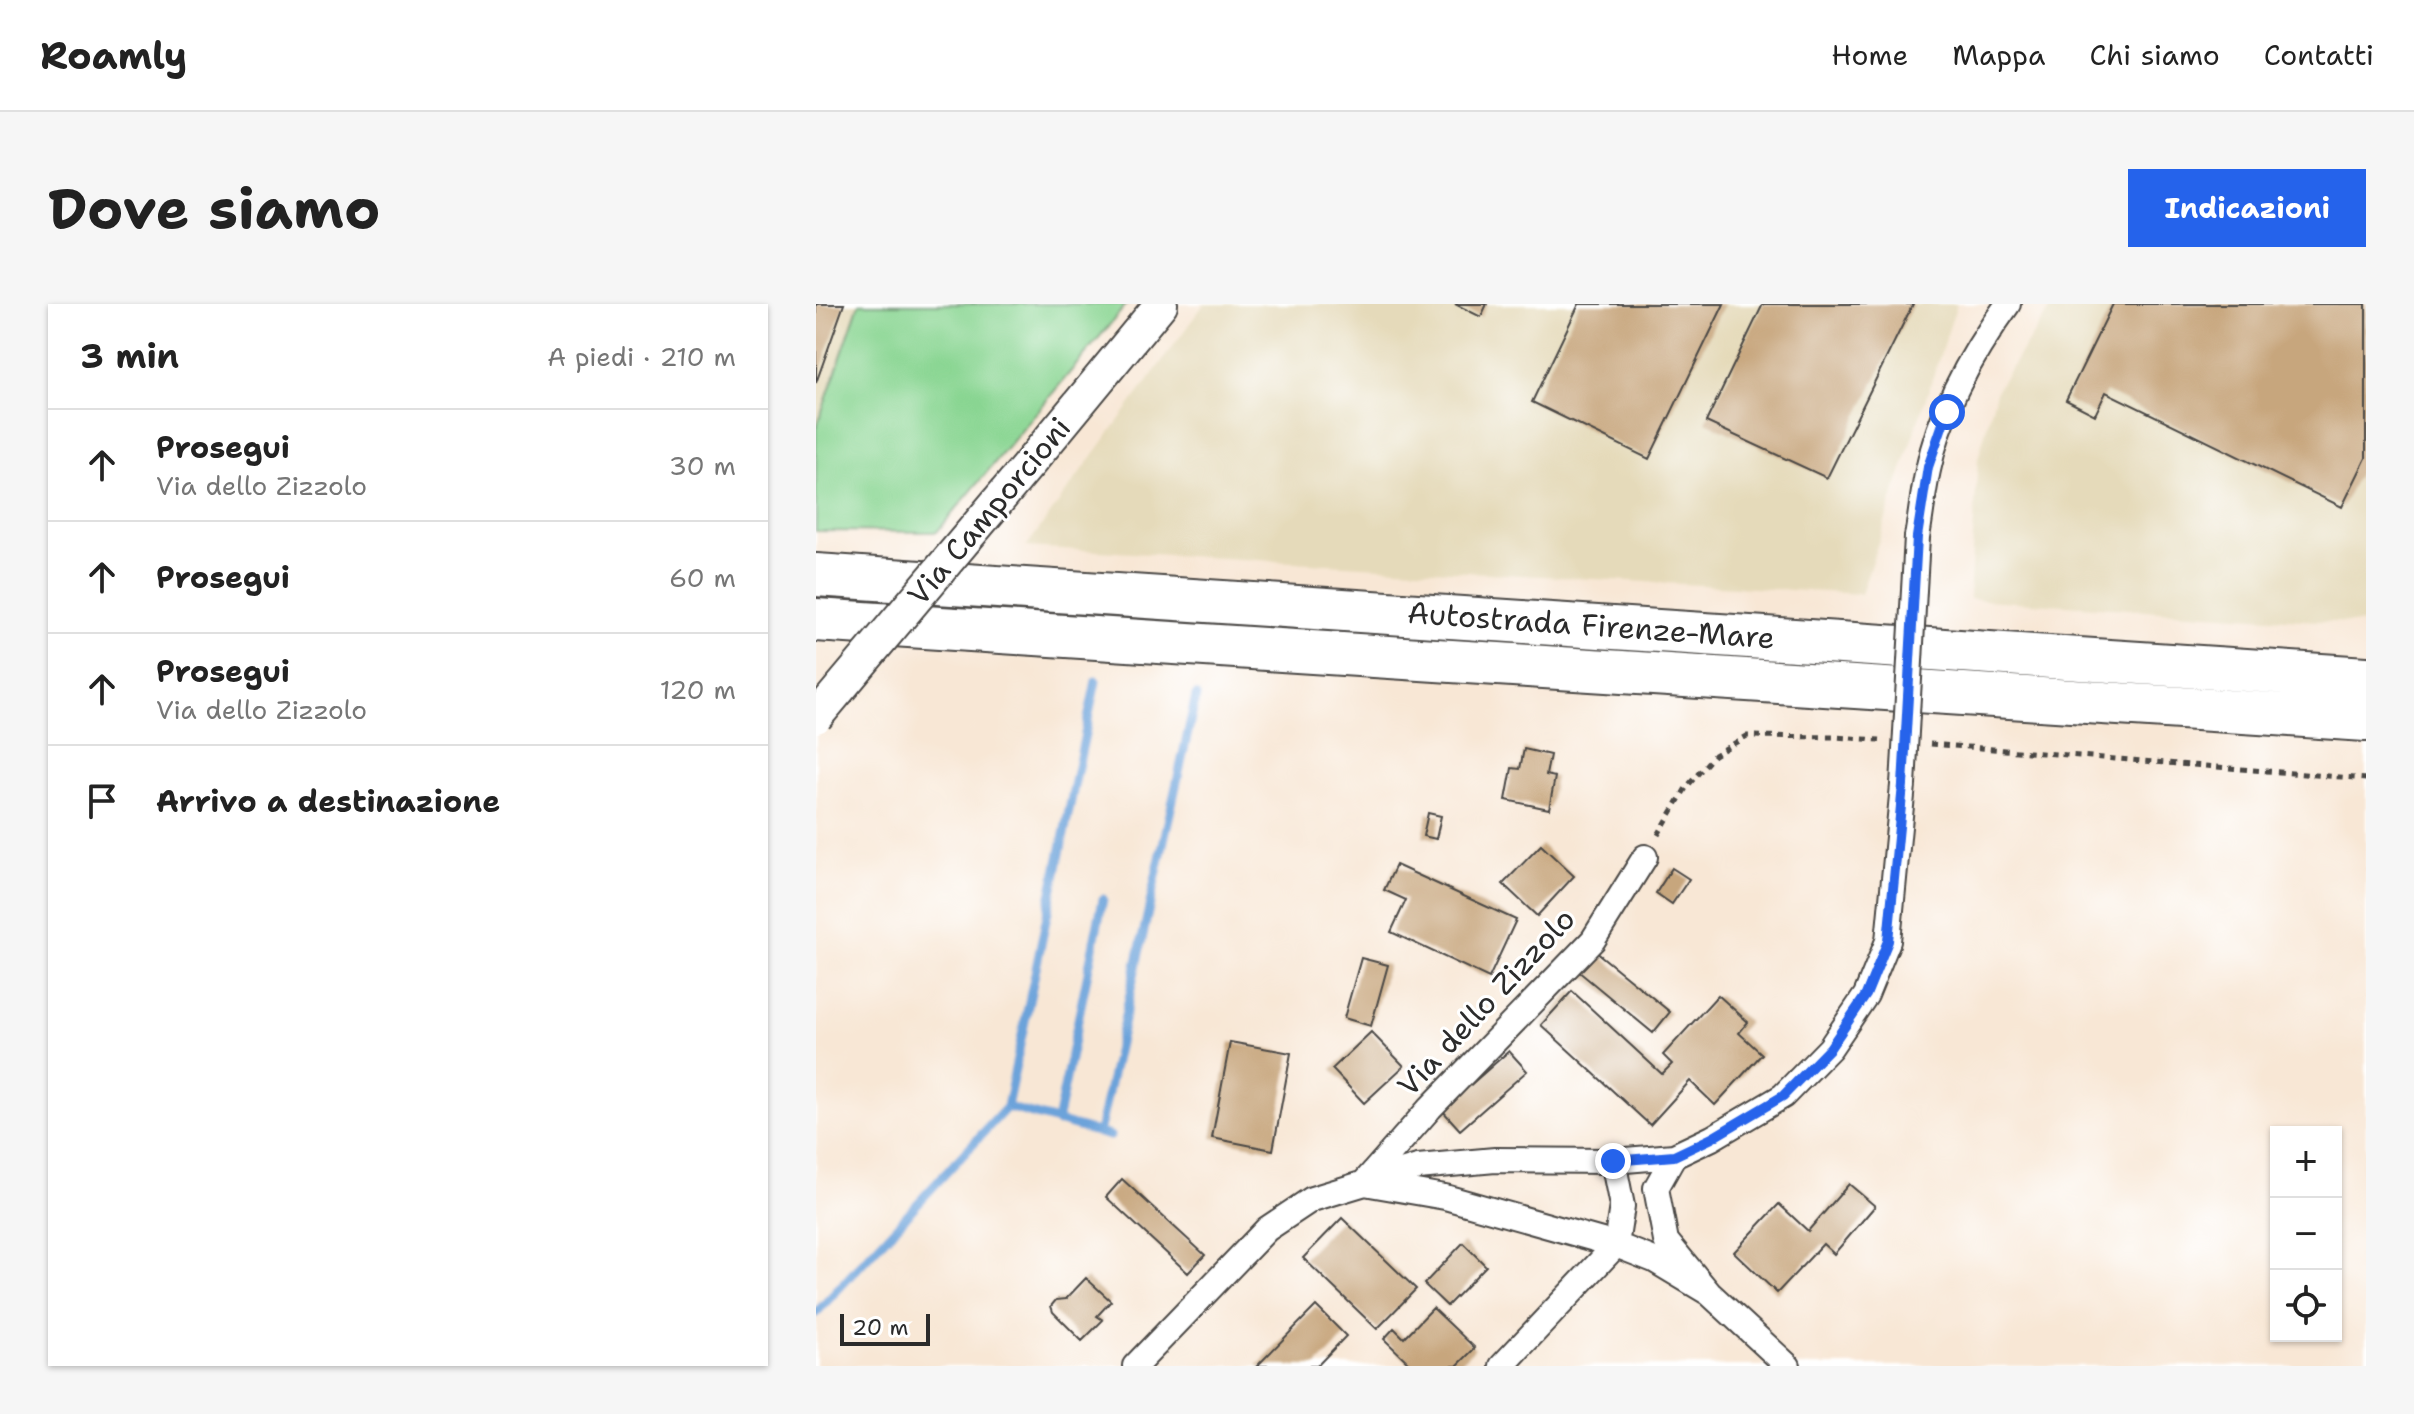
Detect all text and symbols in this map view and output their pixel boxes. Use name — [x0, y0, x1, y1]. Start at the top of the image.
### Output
text: Roamly — [40, 30, 187, 81]
text: Home — [1831, 36, 1908, 74]
text: Mappa — [1952, 36, 2045, 74]
text: Chi siamo — [2089, 36, 2220, 74]
text: Contatti — [2264, 36, 2374, 74]
button: Indicazioni — [2128, 169, 2366, 247]
text: Dove siamo — [48, 171, 380, 246]
text: 3 min — [80, 333, 179, 379]
text: A piedi · 210 m — [547, 339, 736, 374]
route start — [1929, 394, 1965, 430]
street label: Via Camporcioni — [898, 408, 1080, 614]
text: Prosegui — [156, 427, 290, 468]
icon: ahead — [80, 443, 124, 487]
text: 30 m — [669, 448, 736, 483]
text: Via dello Zizzolo — [156, 468, 367, 503]
icon: ahead — [80, 555, 124, 599]
text: Prosegui — [156, 557, 290, 598]
text: 60 m — [669, 560, 736, 595]
street label: Autostrada Firenze-Mare — [1406, 592, 1776, 658]
text: Prosegui — [156, 651, 290, 692]
icon: ahead — [80, 667, 124, 711]
text: 120 m — [660, 672, 736, 707]
text: Via dello Zizzolo — [156, 692, 367, 727]
icon: arrive — [80, 779, 124, 823]
text: Arrivo a destinazione — [156, 781, 500, 822]
street label: Via dello Zizzolo — [1388, 899, 1584, 1105]
map controls — [2270, 1126, 2342, 1342]
button: + — [2270, 1126, 2342, 1198]
route end — [1595, 1143, 1631, 1179]
button: − — [2270, 1198, 2342, 1270]
button: locate — [2270, 1270, 2342, 1342]
scale bar — [840, 1310, 930, 1346]
text: 20 m — [852, 1313, 909, 1342]

